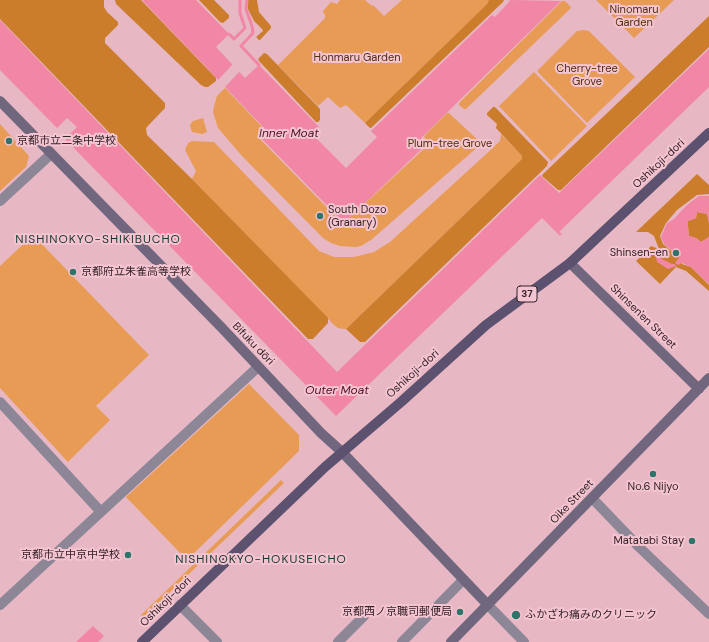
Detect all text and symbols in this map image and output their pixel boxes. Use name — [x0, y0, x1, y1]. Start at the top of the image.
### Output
park label: Ninomaru Garden — [609, 3, 659, 29]
park label: Honmaru Garden — [313, 51, 401, 65]
park label: Cherry-tree Grove — [556, 62, 618, 88]
water label: Inner Moat — [259, 127, 319, 141]
place label: 京都市立二条中学校 — [17, 134, 116, 148]
marker: 京都市立二条中学校 — [4, 136, 14, 146]
park label: Plum-tree Grove — [408, 137, 492, 151]
street label: Oshikoji-dori — [630, 137, 688, 191]
place label: South Dozo (Granary) — [328, 203, 386, 229]
marker: South Dozo (Granary) — [315, 211, 325, 221]
district label: NISHINOKYO-SHIKIBUCHO — [15, 233, 181, 247]
place label: Shinsen-en — [610, 246, 668, 260]
marker: Shinsen-en — [671, 248, 681, 258]
place label: 京都府立朱雀高等学校 — [81, 265, 191, 279]
marker: 京都府立朱雀高等学校 — [68, 267, 78, 277]
street label: Shinsen'en Street — [607, 282, 679, 352]
road number: 37 — [517, 286, 537, 302]
street label: Bifuku dōri — [229, 320, 277, 368]
street label: Oshikoji-dori — [384, 347, 442, 401]
water label: Outer Moat — [305, 384, 369, 398]
marker: No.6 Nijyo — [648, 469, 658, 479]
street label: Oike Street — [548, 477, 596, 527]
place label: No.6 Nijyo — [628, 480, 678, 494]
place label: Matatabi Stay — [613, 534, 684, 548]
marker: Matatabi Stay — [687, 536, 697, 546]
place label: 京都市立中京中学校 — [21, 548, 120, 562]
marker: 京都市立中京中学校 — [123, 550, 133, 560]
district label: NISHINOKYO-HOKUSEICHO — [175, 553, 347, 567]
street label: Oshikoji-dori — [138, 574, 194, 630]
place label: 京都西ノ京職司郵便局 — [342, 605, 452, 619]
marker: 京都西ノ京職司郵便局 — [455, 607, 465, 617]
place label: ふかざわ痛みのクリニック — [525, 608, 657, 622]
marker: ふかざわ痛みのクリニック — [510, 609, 522, 621]

